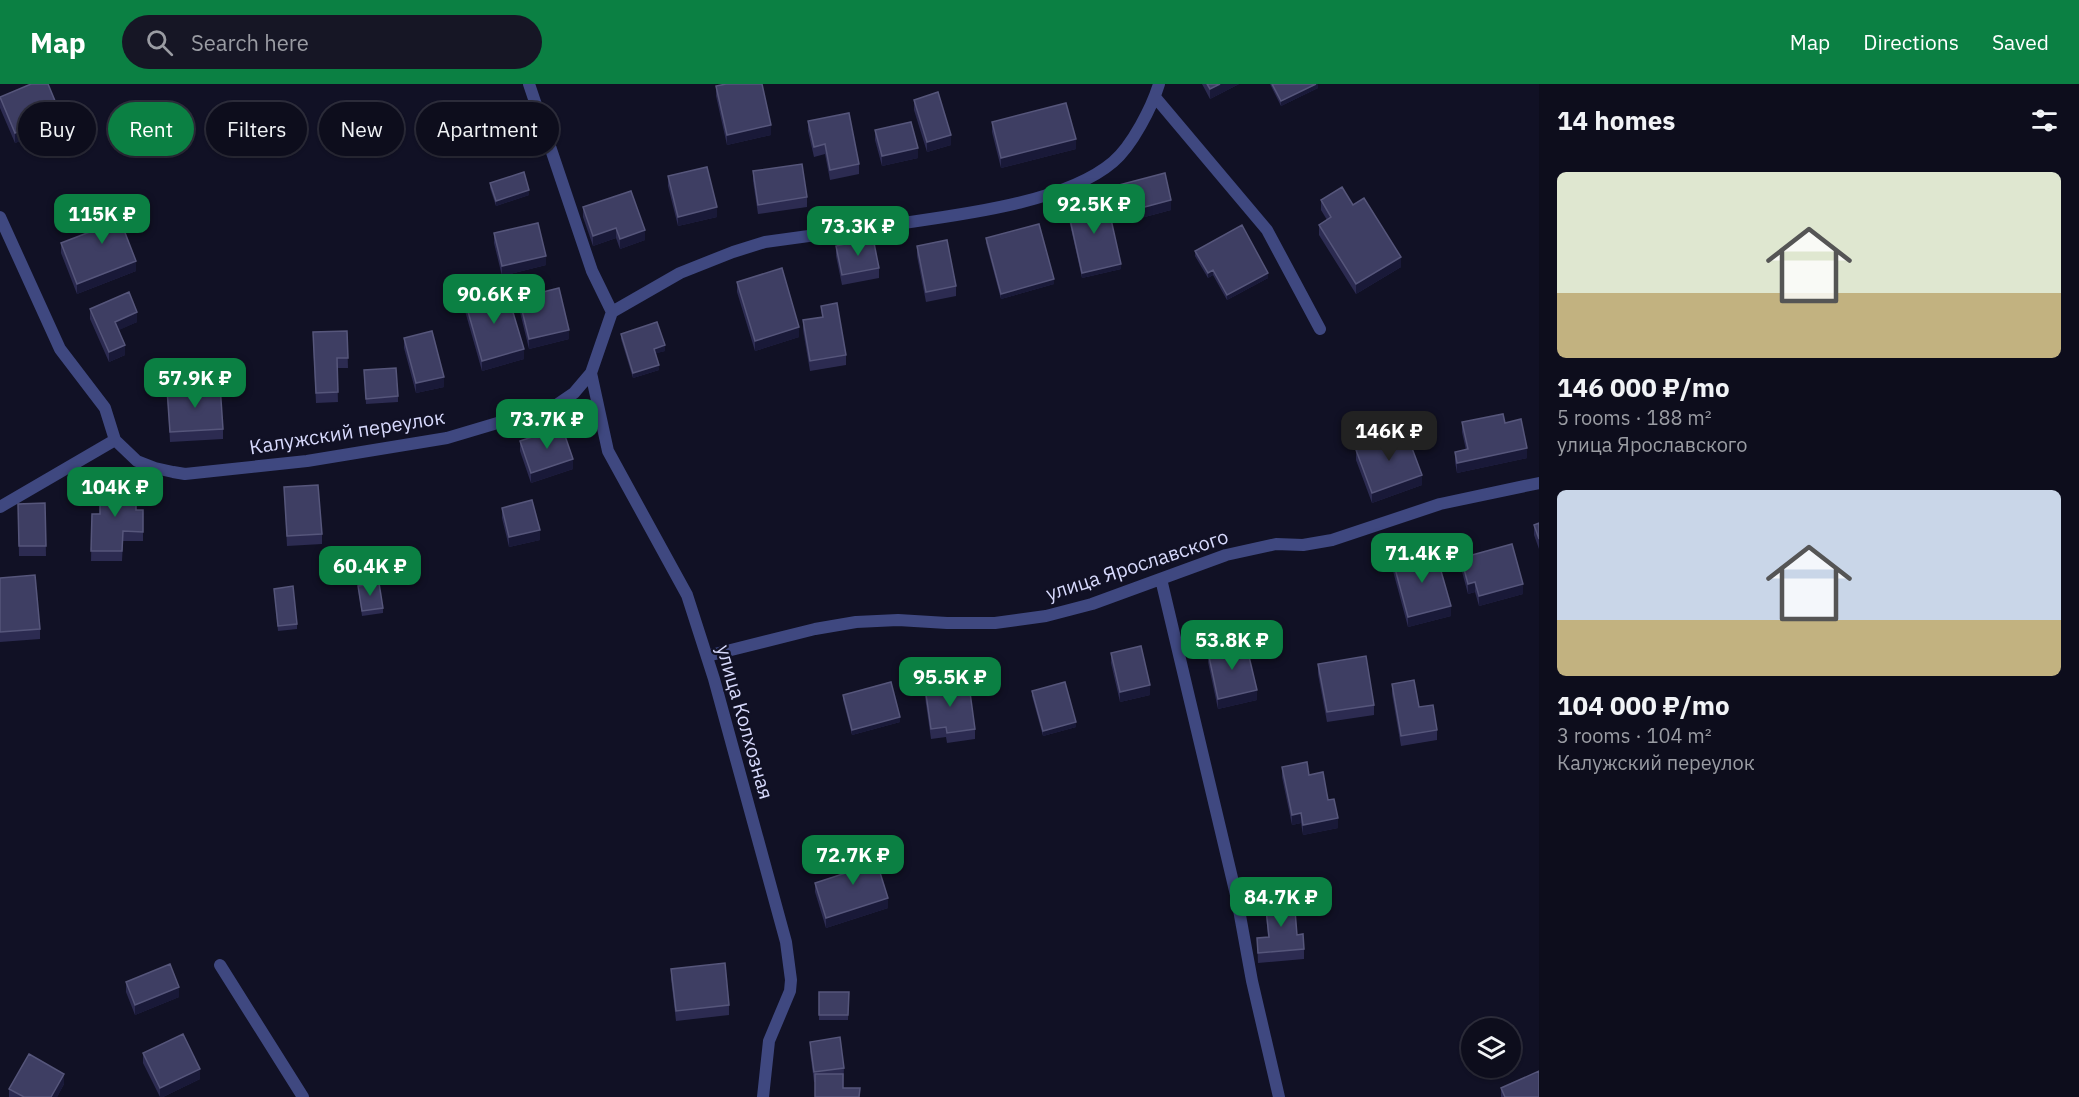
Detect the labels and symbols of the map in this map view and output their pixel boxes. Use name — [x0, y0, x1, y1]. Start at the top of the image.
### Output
pin: 92.5K ₽ — [1039, 184, 1149, 235]
pin: 115K ₽ — [53, 194, 151, 245]
pin: 73.3K ₽ — [803, 206, 913, 257]
pin: 90.6K ₽ — [439, 274, 549, 325]
pin: 57.9K ₽ — [140, 358, 250, 409]
pin: 73.7K ₽ — [492, 399, 602, 450]
street label: Калужский переулок — [247, 403, 447, 460]
pin: 146K ₽ — [1340, 411, 1438, 462]
pin: 104K ₽ — [66, 467, 164, 518]
street label: улица Ярославского — [1042, 522, 1232, 607]
pin: 71.4K ₽ — [1367, 533, 1477, 584]
pin: 60.4K ₽ — [315, 546, 425, 597]
pin: 53.8K ₽ — [1177, 620, 1287, 671]
street label: улица Колхозная — [711, 642, 780, 802]
pin: 95.5K ₽ — [895, 657, 1005, 708]
pin: 72.7K ₽ — [798, 835, 908, 886]
pin: 84.7K ₽ — [1226, 877, 1336, 928]

